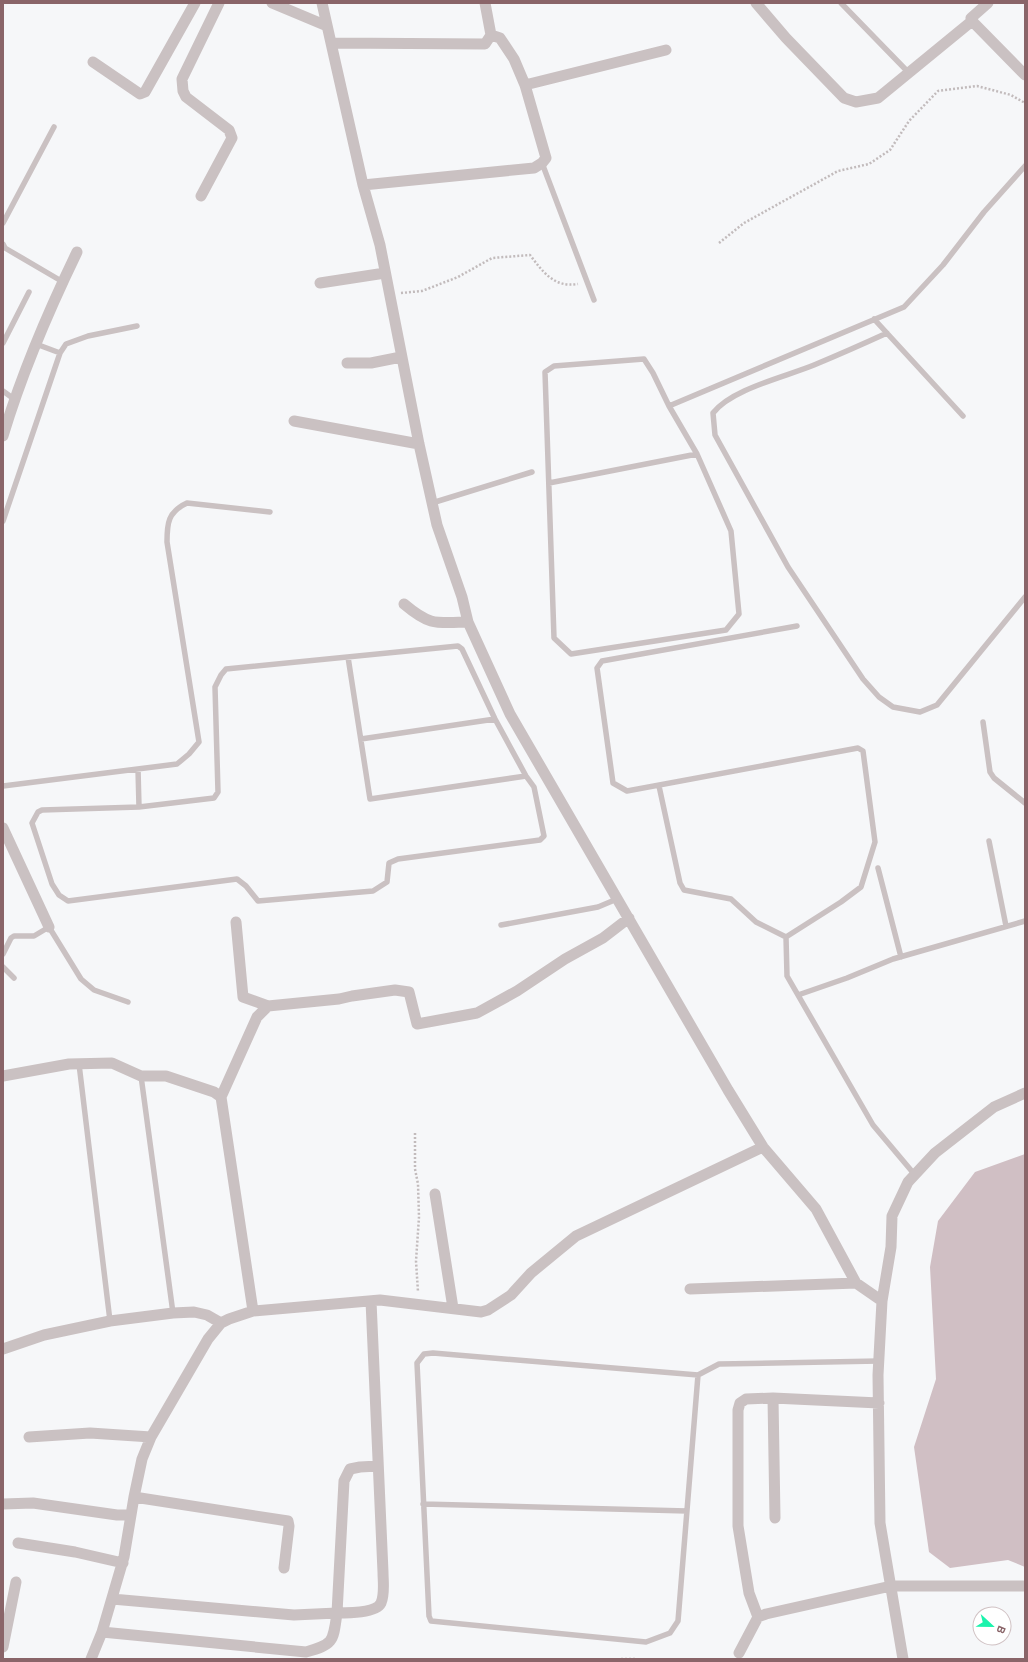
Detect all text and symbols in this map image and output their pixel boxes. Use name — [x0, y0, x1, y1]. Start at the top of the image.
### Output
north arrow — [972, 1606, 1012, 1646]
text: B — [992, 1623, 1008, 1636]

